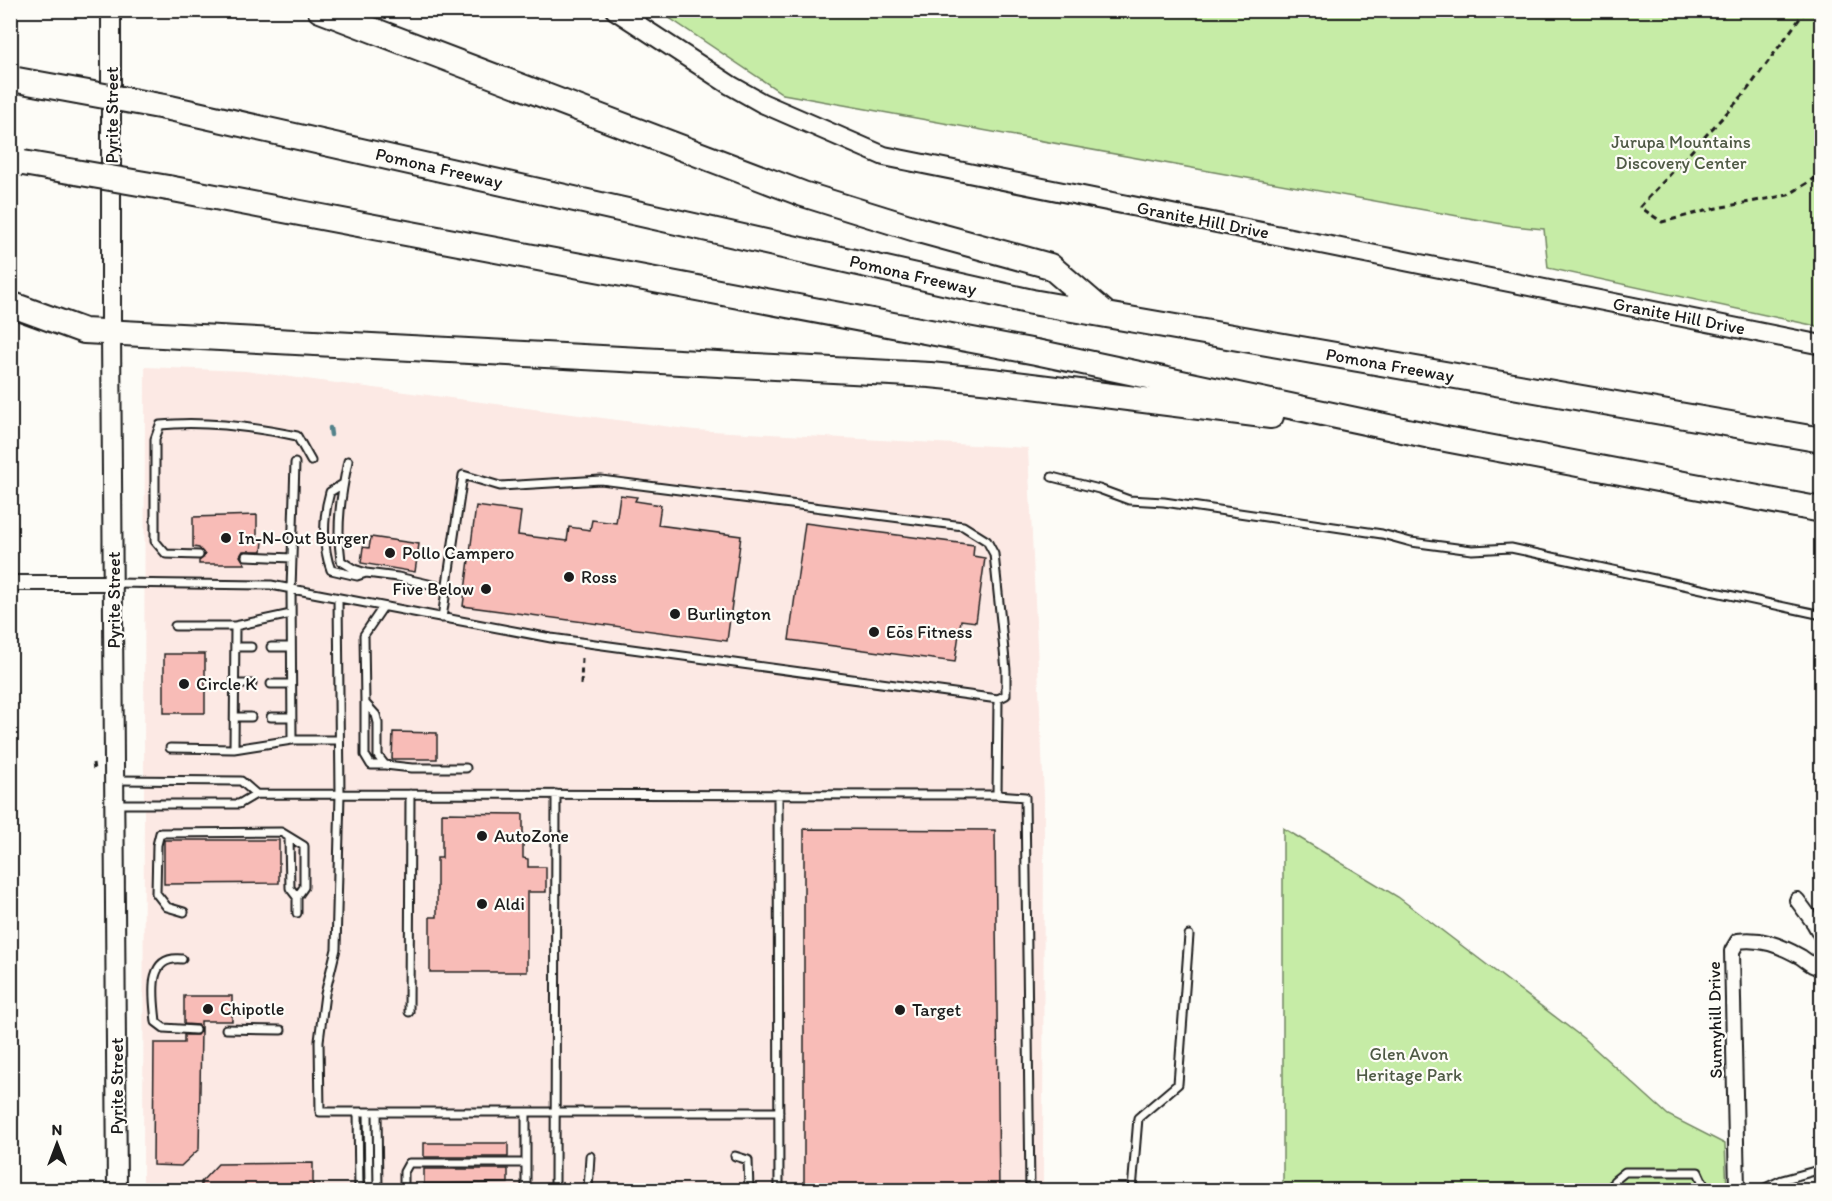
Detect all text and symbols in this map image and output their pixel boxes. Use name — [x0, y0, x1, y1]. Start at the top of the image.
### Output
street label: Pyrite Street — [101, 66, 123, 164]
park label: Jurupa Mountains Discovery Center — [1611, 131, 1751, 174]
street label: Pomona Freeway — [373, 143, 505, 193]
street label: Granite Hill Drive — [1135, 196, 1271, 244]
street label: Pomona Freeway — [847, 250, 979, 300]
street label: Granite Hill Drive — [1611, 292, 1747, 340]
street label: Pomona Freeway — [1324, 343, 1456, 387]
place label: In-N-Out Burger — [238, 527, 368, 549]
marker: In-N-Out Burger — [219, 531, 233, 545]
place label: Pollo Campero — [402, 542, 514, 564]
marker: Pollo Campero — [383, 546, 397, 560]
street label: Pyrite Street — [103, 551, 125, 649]
place label: Ross — [581, 566, 617, 588]
marker: Ross — [562, 570, 576, 584]
place label: Five Below — [393, 578, 474, 600]
marker: Five Below — [479, 582, 493, 596]
place label: Burlington — [687, 603, 771, 625]
marker: Burlington — [668, 607, 682, 621]
place label: Eōs Fitness — [886, 621, 973, 643]
marker: Eōs Fitness — [867, 625, 881, 639]
place label: Circle K — [196, 673, 257, 695]
marker: Circle K — [177, 677, 191, 691]
place label: AutoZone — [494, 825, 569, 847]
marker: AutoZone — [475, 829, 489, 843]
place label: Aldi — [494, 893, 525, 915]
marker: Aldi — [475, 897, 489, 911]
street label: Sunnyhill Drive — [1703, 961, 1727, 1079]
place label: Chipotle — [220, 998, 284, 1020]
place label: Target — [912, 999, 962, 1021]
marker: Chipotle — [201, 1002, 215, 1016]
marker: Target — [893, 1003, 907, 1017]
street label: Pyrite Street — [106, 1037, 128, 1135]
park label: Glen Avon Heritage Park — [1356, 1043, 1462, 1086]
north arrow — [27, 1114, 87, 1174]
text: N — [52, 1120, 62, 1139]

